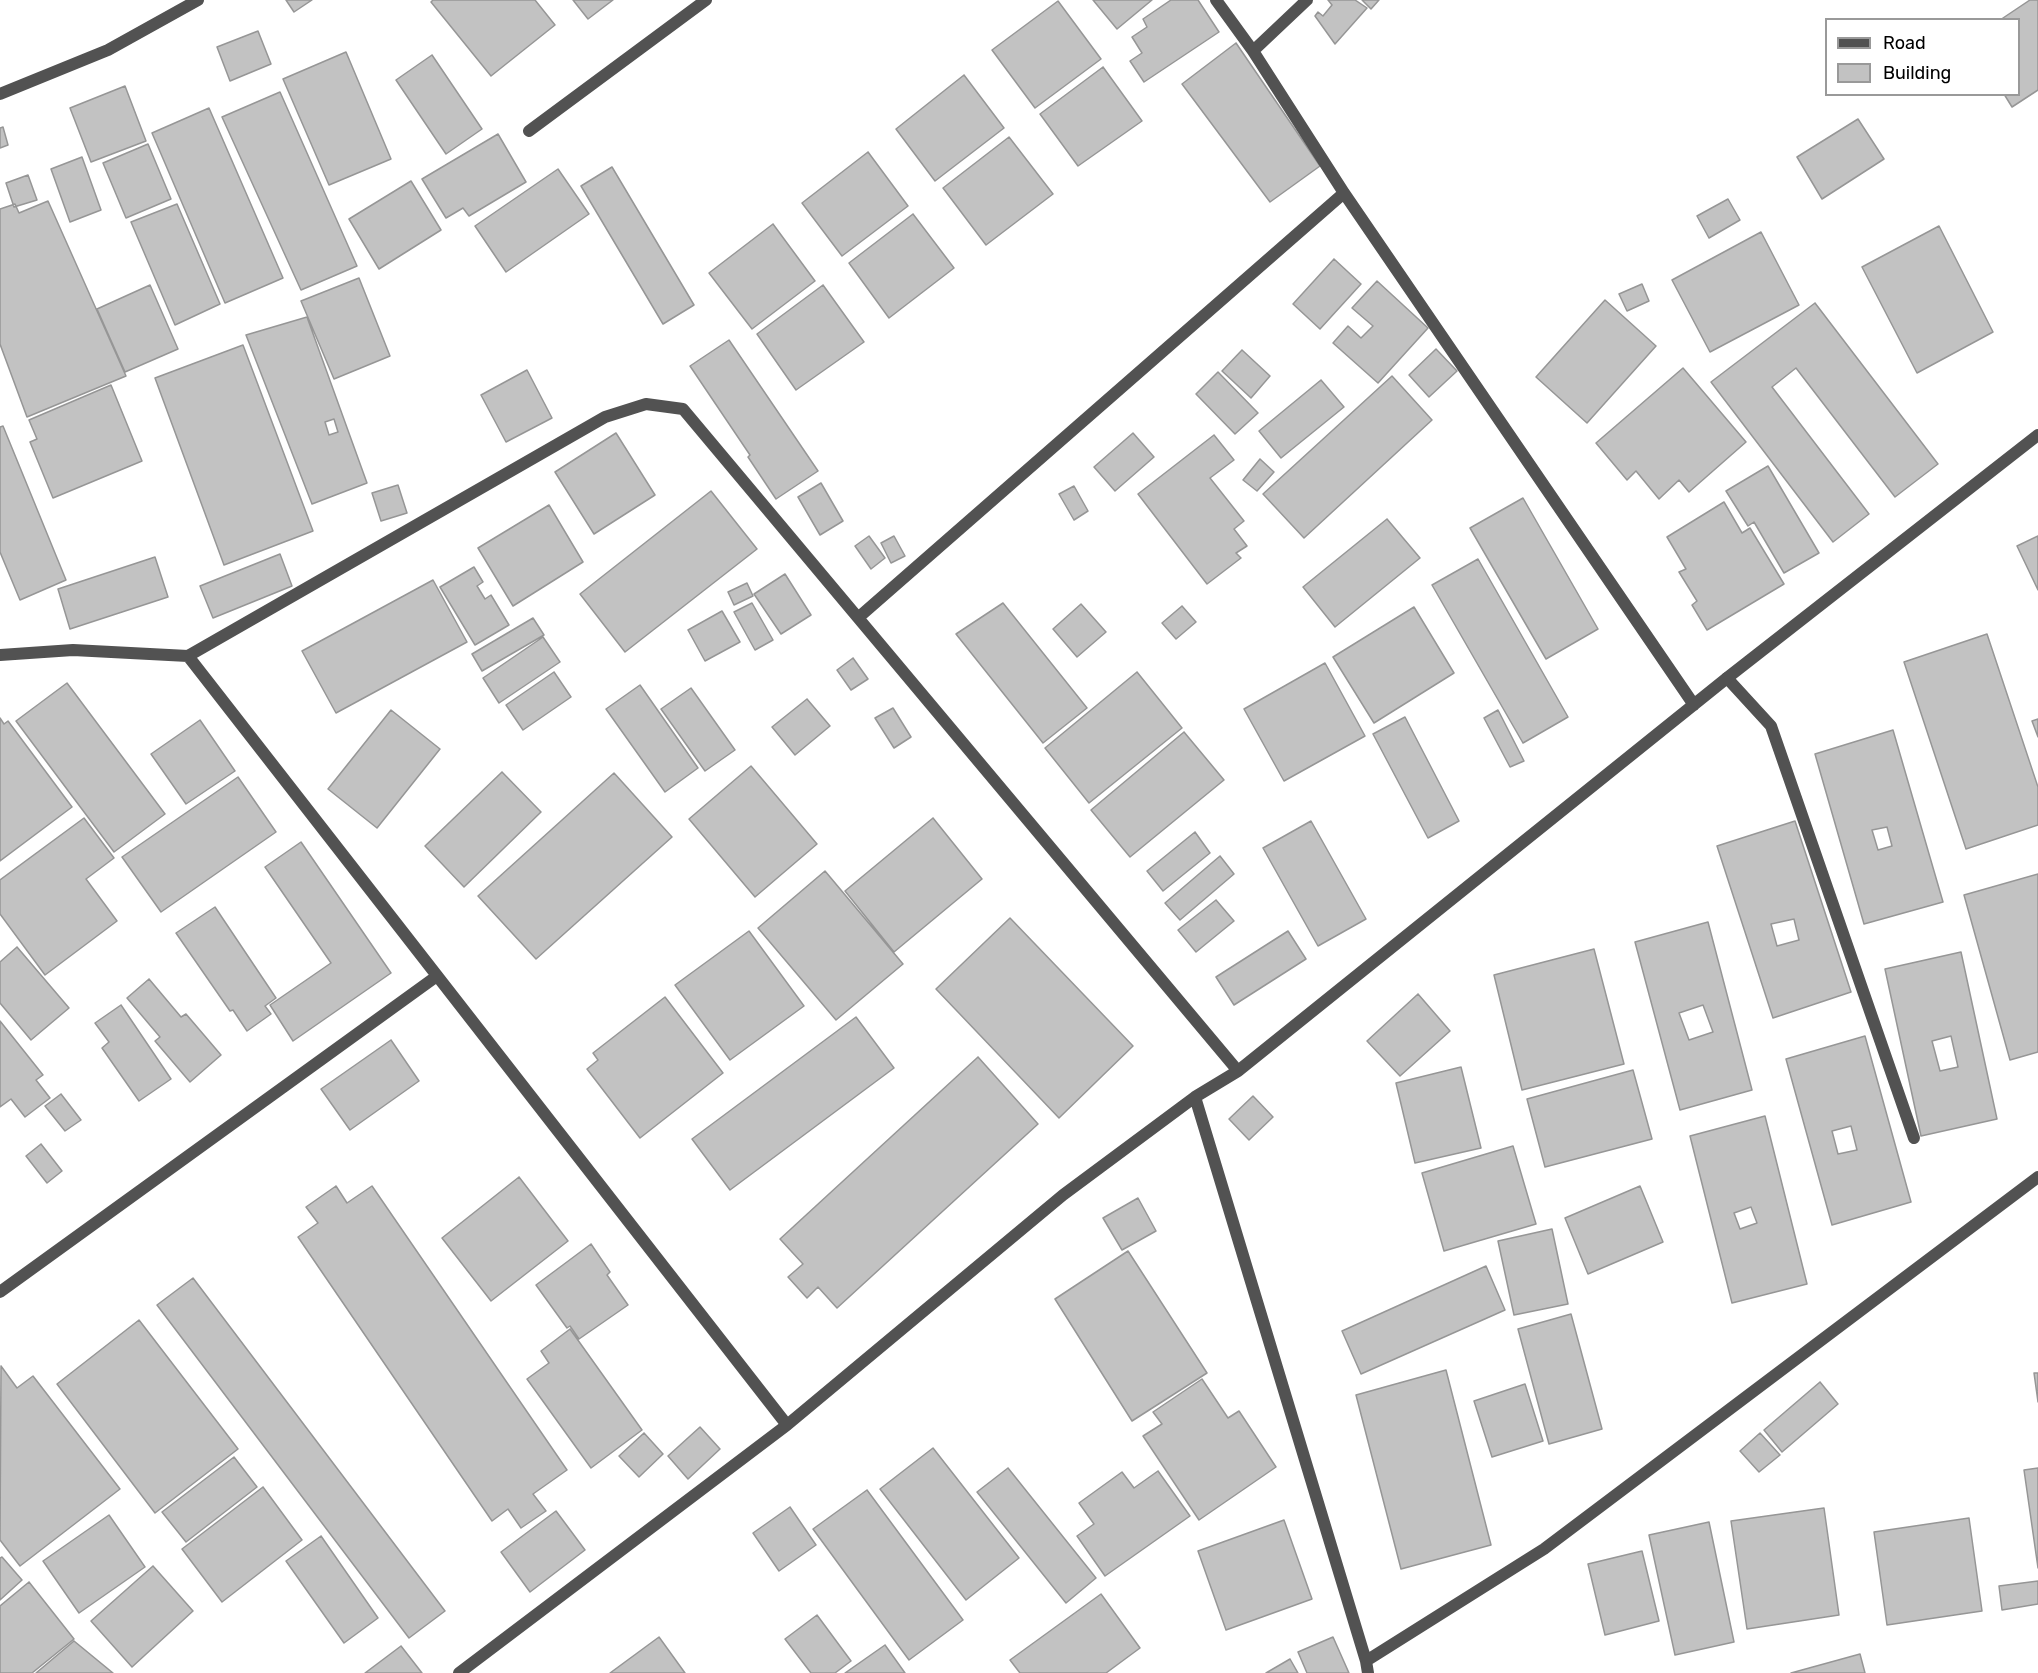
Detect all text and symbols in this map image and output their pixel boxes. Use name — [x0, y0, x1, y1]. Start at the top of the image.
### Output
legend — [1825, 18, 2020, 96]
text: Road — [1883, 32, 1926, 54]
text: Building — [1883, 62, 1951, 84]

